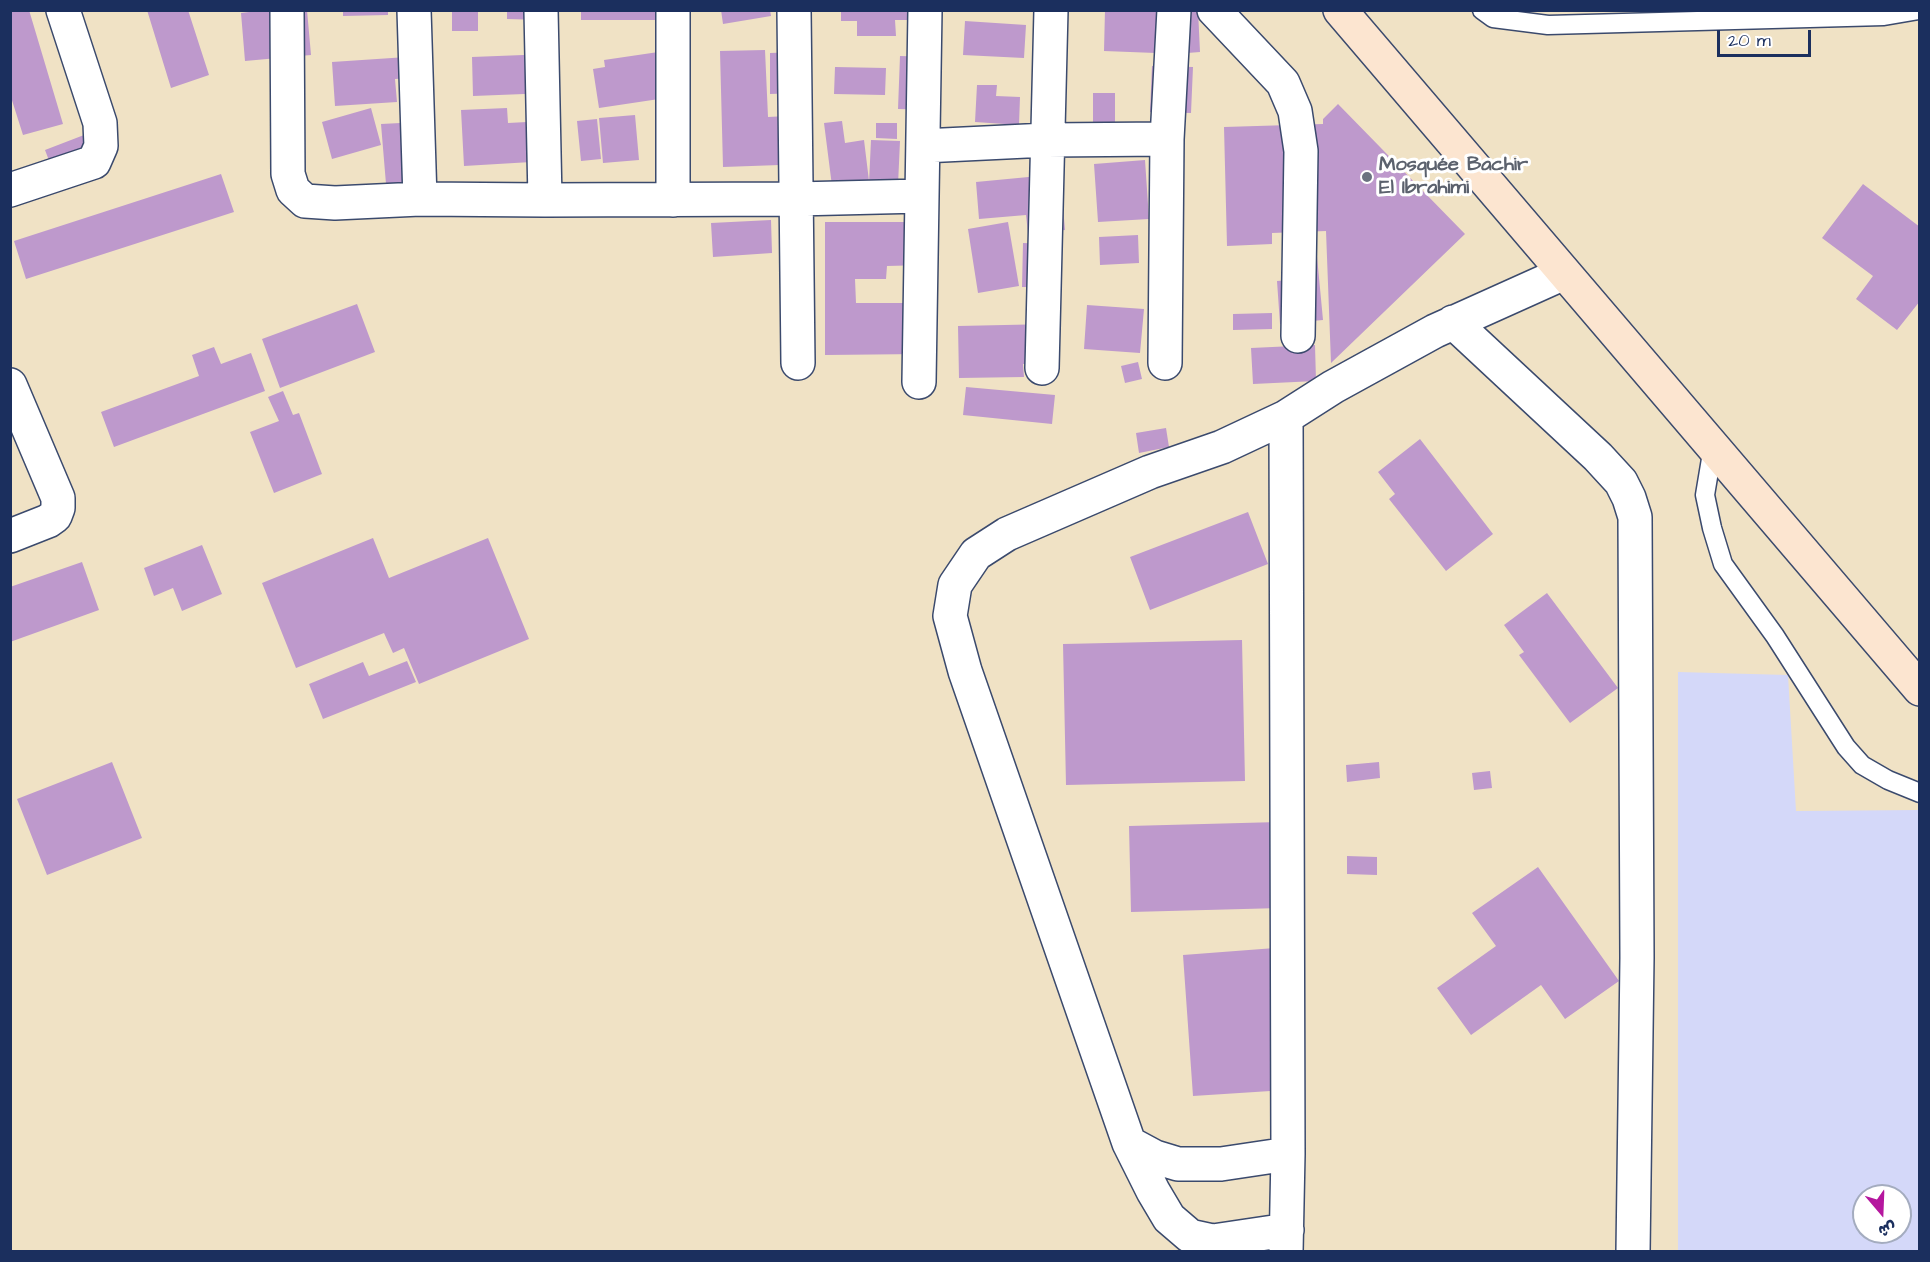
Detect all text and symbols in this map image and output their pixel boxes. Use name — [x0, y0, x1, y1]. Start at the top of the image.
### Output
scale bar — [1720, 18, 1814, 56]
text: 20 m — [1728, 28, 1771, 53]
place label: Mosquée Bachir El Ibrahimi — [1379, 154, 1528, 201]
marker: Mosquée Bachir El Ibrahimi — [1360, 170, 1374, 184]
north arrow — [1852, 1184, 1912, 1244]
text: ش — [1875, 1216, 1899, 1242]

